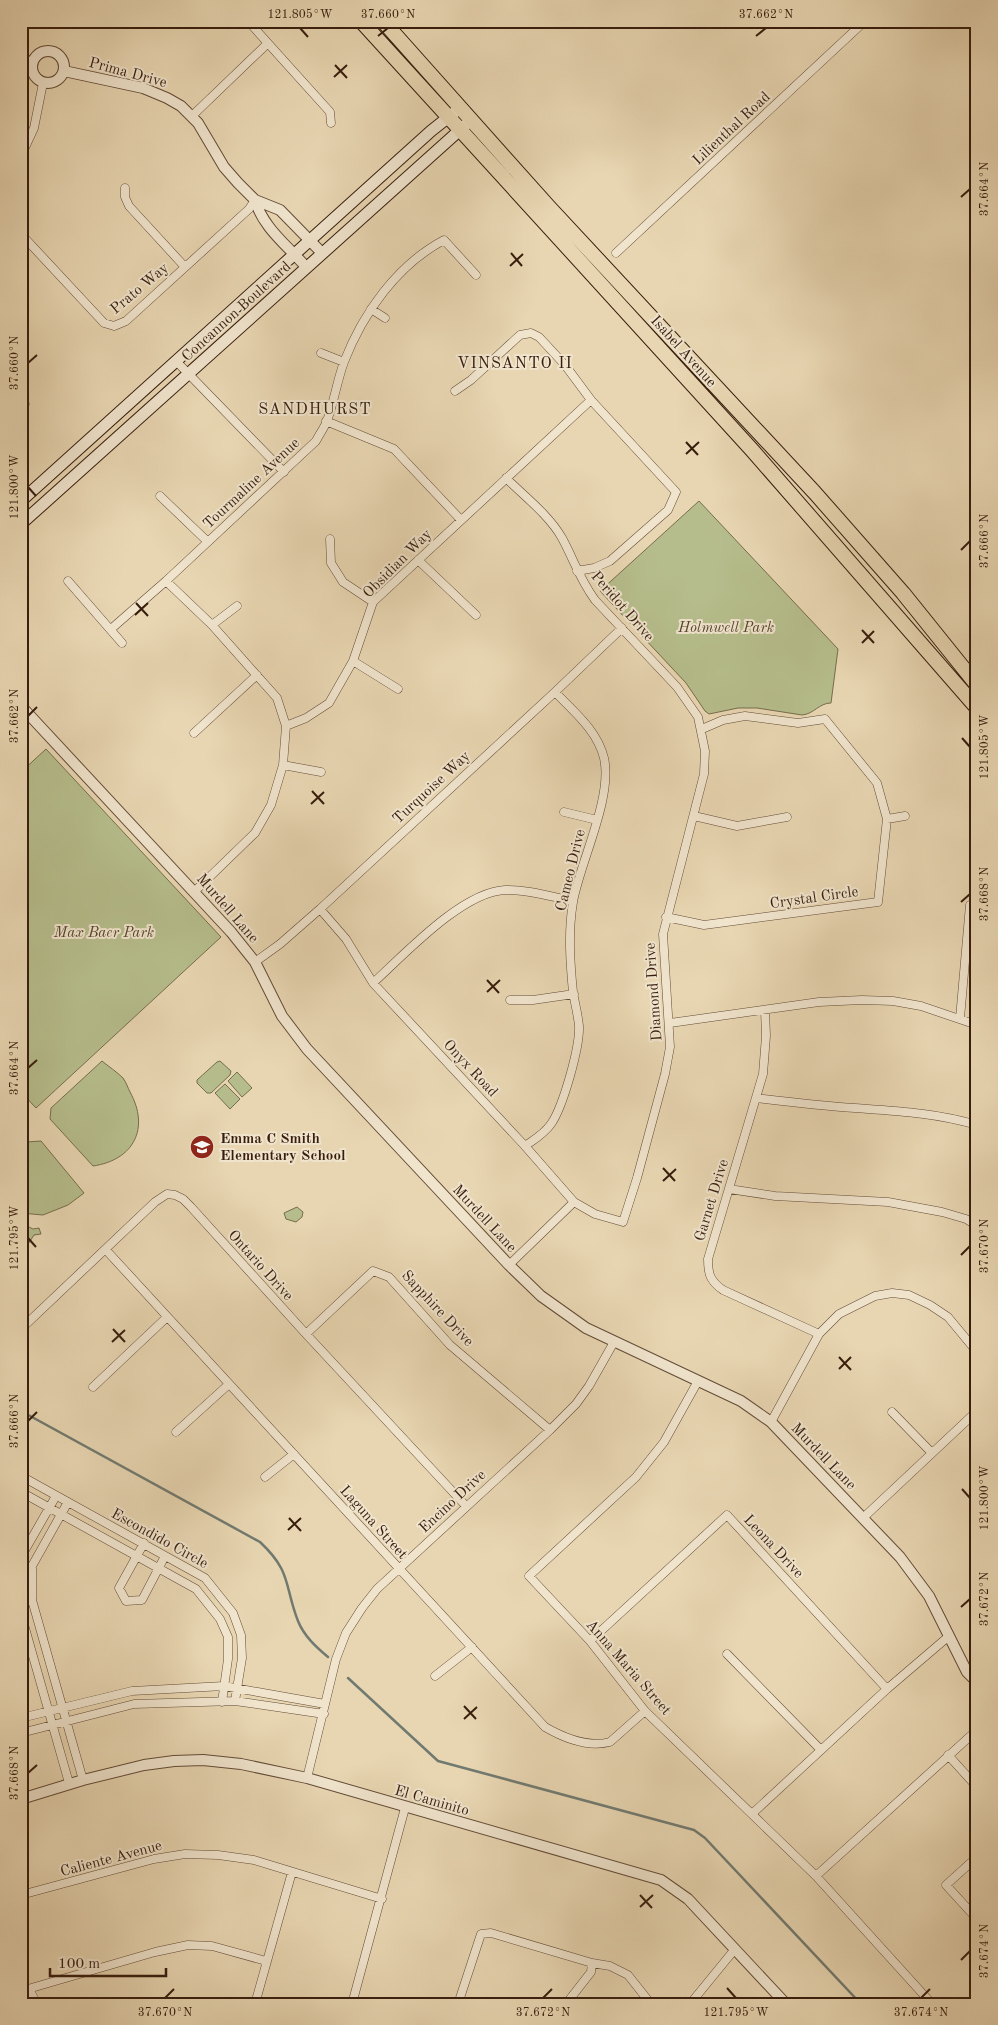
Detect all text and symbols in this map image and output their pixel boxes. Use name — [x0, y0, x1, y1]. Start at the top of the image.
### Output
text: 121.805°W — [268, 8, 333, 21]
text: 37.660°N — [361, 9, 415, 21]
text: 37.662°N — [739, 9, 793, 21]
street label: Prima Drive — [87, 56, 168, 91]
street label: Lilienthal Road — [690, 90, 774, 169]
text: 37.664°N — [979, 162, 991, 216]
street label: Concannon Boulevard — [180, 259, 295, 365]
street label: Prato Way — [108, 261, 172, 318]
street label: Isabel Avenue — [647, 313, 719, 391]
text: 37.660°N — [9, 336, 21, 390]
district label: VINSANTO II — [457, 356, 573, 372]
district label: SANDHURST — [258, 402, 372, 418]
street label: Tourmaline Avenue — [201, 436, 303, 532]
text: 121.800°W — [9, 454, 21, 519]
text: 37.666°N — [979, 514, 991, 568]
street label: Obsidian Way — [361, 527, 435, 601]
street label: Peridot Drive — [588, 569, 656, 645]
park label: Holmwell Park — [677, 621, 774, 636]
text: 37.662°N — [9, 689, 21, 743]
text: 121.805°W — [978, 714, 991, 779]
street label: Turquoise Way — [391, 749, 474, 827]
street label: Cameo Drive — [554, 828, 589, 913]
text: 37.668°N — [979, 867, 991, 921]
street label: Murdell Lane — [193, 872, 261, 947]
street label: Crystal Circle — [769, 885, 860, 912]
park label: Max Baer Park — [53, 926, 154, 941]
street label: Diamond Drive — [644, 942, 665, 1042]
street label: Onyx Road — [440, 1038, 500, 1101]
text: 37.664°N — [9, 1041, 21, 1095]
place label: Emma C Smith Elementary School — [220, 1132, 346, 1164]
school or university icon: Emma C Smith Elementary School — [189, 1134, 215, 1160]
street label: Garnet Drive — [693, 1158, 732, 1243]
street label: Murdell Lane — [449, 1182, 519, 1256]
text: 121.795°W — [8, 1205, 21, 1270]
text: 37.670°N — [979, 1219, 991, 1273]
street label: Ontario Drive — [224, 1228, 295, 1304]
street label: Sapphire Drive — [398, 1268, 476, 1350]
text: 37.666°N — [9, 1394, 21, 1448]
street label: Murdell Lane — [788, 1421, 858, 1493]
text: 121.800°W — [979, 1465, 991, 1530]
street label: Encino Drive — [417, 1468, 489, 1537]
street label: Laguna Street — [336, 1483, 410, 1563]
street label: Escondido Circle — [108, 1507, 210, 1572]
street label: Leona Drive — [740, 1513, 806, 1582]
text: 37.672°N — [979, 1572, 991, 1626]
street label: Anna Maria Street — [583, 1617, 673, 1718]
text: 37.668°N — [9, 1746, 21, 1800]
street label: El Caminito — [393, 1784, 471, 1819]
street label: Caliente Avenue — [59, 1839, 164, 1880]
text: 37.674°N — [979, 1924, 991, 1978]
scale bar — [50, 1945, 166, 1977]
text: 100 m — [58, 1957, 100, 1972]
text: 121.795°W — [704, 2006, 769, 2019]
text: 37.670°N — [138, 2007, 192, 2019]
text: 37.672°N — [516, 2007, 570, 2019]
text: 37.674°N — [894, 2007, 948, 2019]

